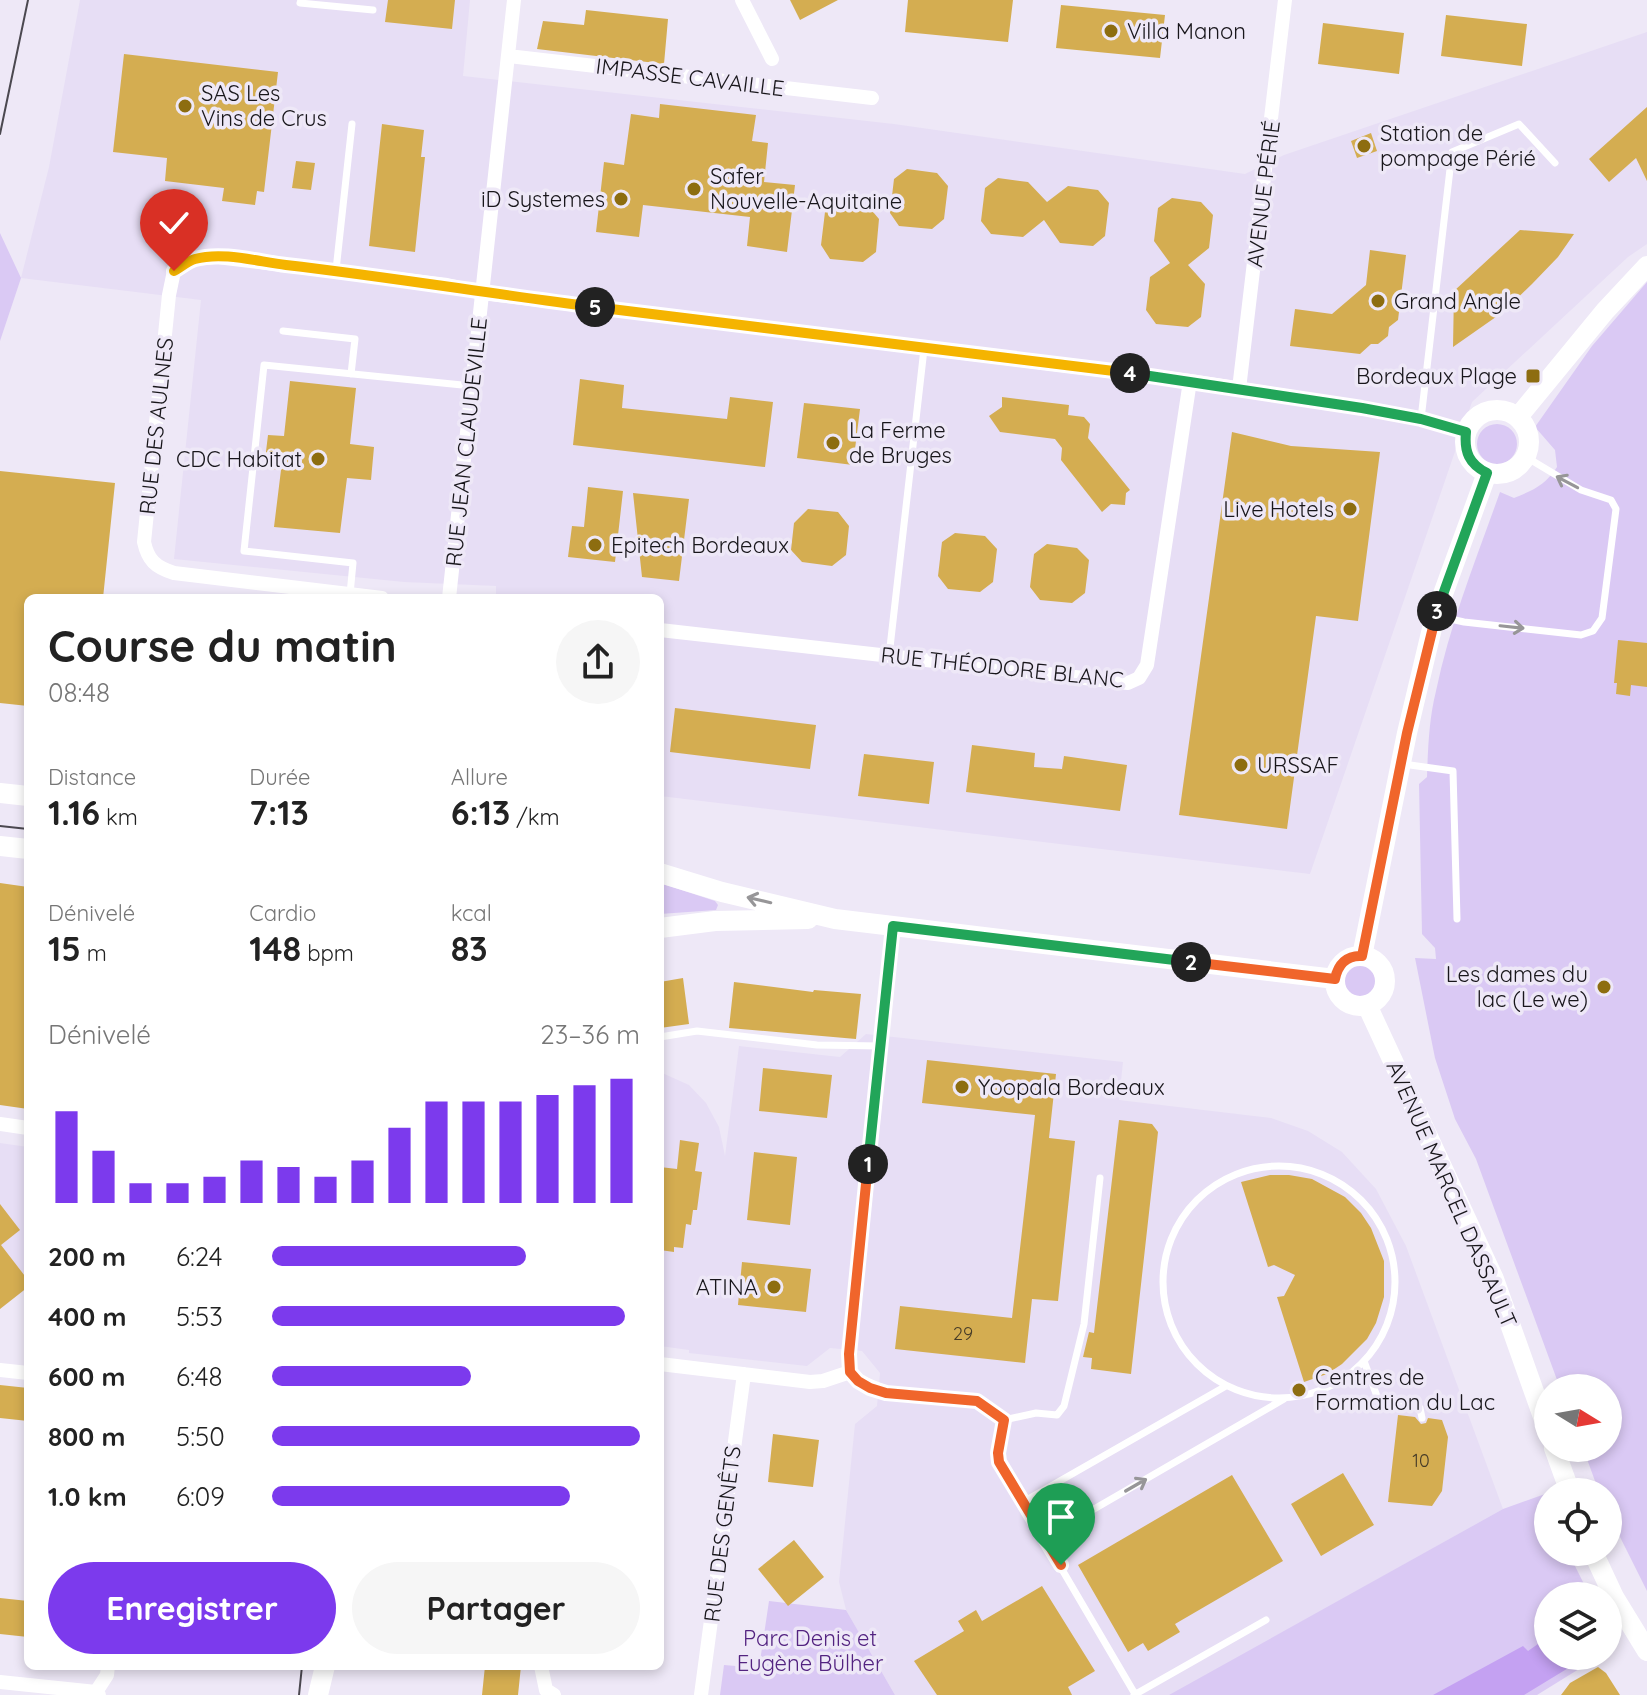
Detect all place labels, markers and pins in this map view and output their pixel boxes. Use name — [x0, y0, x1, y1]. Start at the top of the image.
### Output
place label: Villa Manon — [1127, 17, 1246, 45]
marker: Villa Manon — [1102, 22, 1120, 40]
place label: SAS Les Vins de Crus — [201, 79, 327, 132]
marker: SAS Les Vins de Crus — [176, 97, 194, 115]
place label: Station de pompage Périé — [1380, 119, 1536, 172]
marker: Station de pompage Périé — [1355, 137, 1373, 155]
place label: Safer Nouvelle-Aquitaine — [710, 162, 902, 215]
marker: Safer Nouvelle-Aquitaine — [685, 180, 703, 198]
place label: iD Systemes — [481, 185, 605, 213]
pin — [140, 189, 208, 271]
marker: iD Systemes — [612, 190, 630, 208]
pin: 5 — [575, 287, 615, 327]
place label: Grand Angle — [1394, 287, 1521, 315]
marker: Grand Angle — [1369, 292, 1387, 310]
pin: 4 — [1110, 353, 1150, 393]
place label: Bordeaux Plage — [1356, 362, 1517, 390]
marker: Bordeaux Plage — [1524, 367, 1542, 385]
place label: La Ferme de Bruges — [849, 416, 952, 469]
marker: La Ferme de Bruges — [824, 434, 842, 452]
place label: CDC Habitat — [176, 445, 302, 473]
marker: CDC Habitat — [309, 450, 327, 468]
place label: Live Hotels — [1223, 495, 1334, 523]
marker: Live Hotels — [1341, 500, 1359, 518]
place label: Epitech Bordeaux — [611, 531, 789, 559]
marker: Epitech Bordeaux — [586, 536, 604, 554]
pin: 3 — [1417, 591, 1457, 631]
place label: URSSAF — [1257, 751, 1339, 779]
marker: URSSAF — [1232, 756, 1250, 774]
pin: 2 — [1171, 942, 1211, 982]
place label: Les dames du lac (Le we) — [1446, 960, 1588, 1013]
marker: Les dames du lac (Le we) — [1595, 978, 1613, 996]
place label: Yoopala Bordeaux — [978, 1073, 1165, 1101]
marker: Yoopala Bordeaux — [953, 1078, 971, 1096]
pin: 1 — [848, 1144, 888, 1184]
place label: ATINA — [696, 1273, 758, 1301]
marker: ATINA — [765, 1278, 783, 1296]
place label: Centres de Formation du Lac — [1315, 1363, 1495, 1416]
marker: Centres de Formation du Lac — [1290, 1381, 1308, 1399]
pin — [1027, 1483, 1095, 1565]

